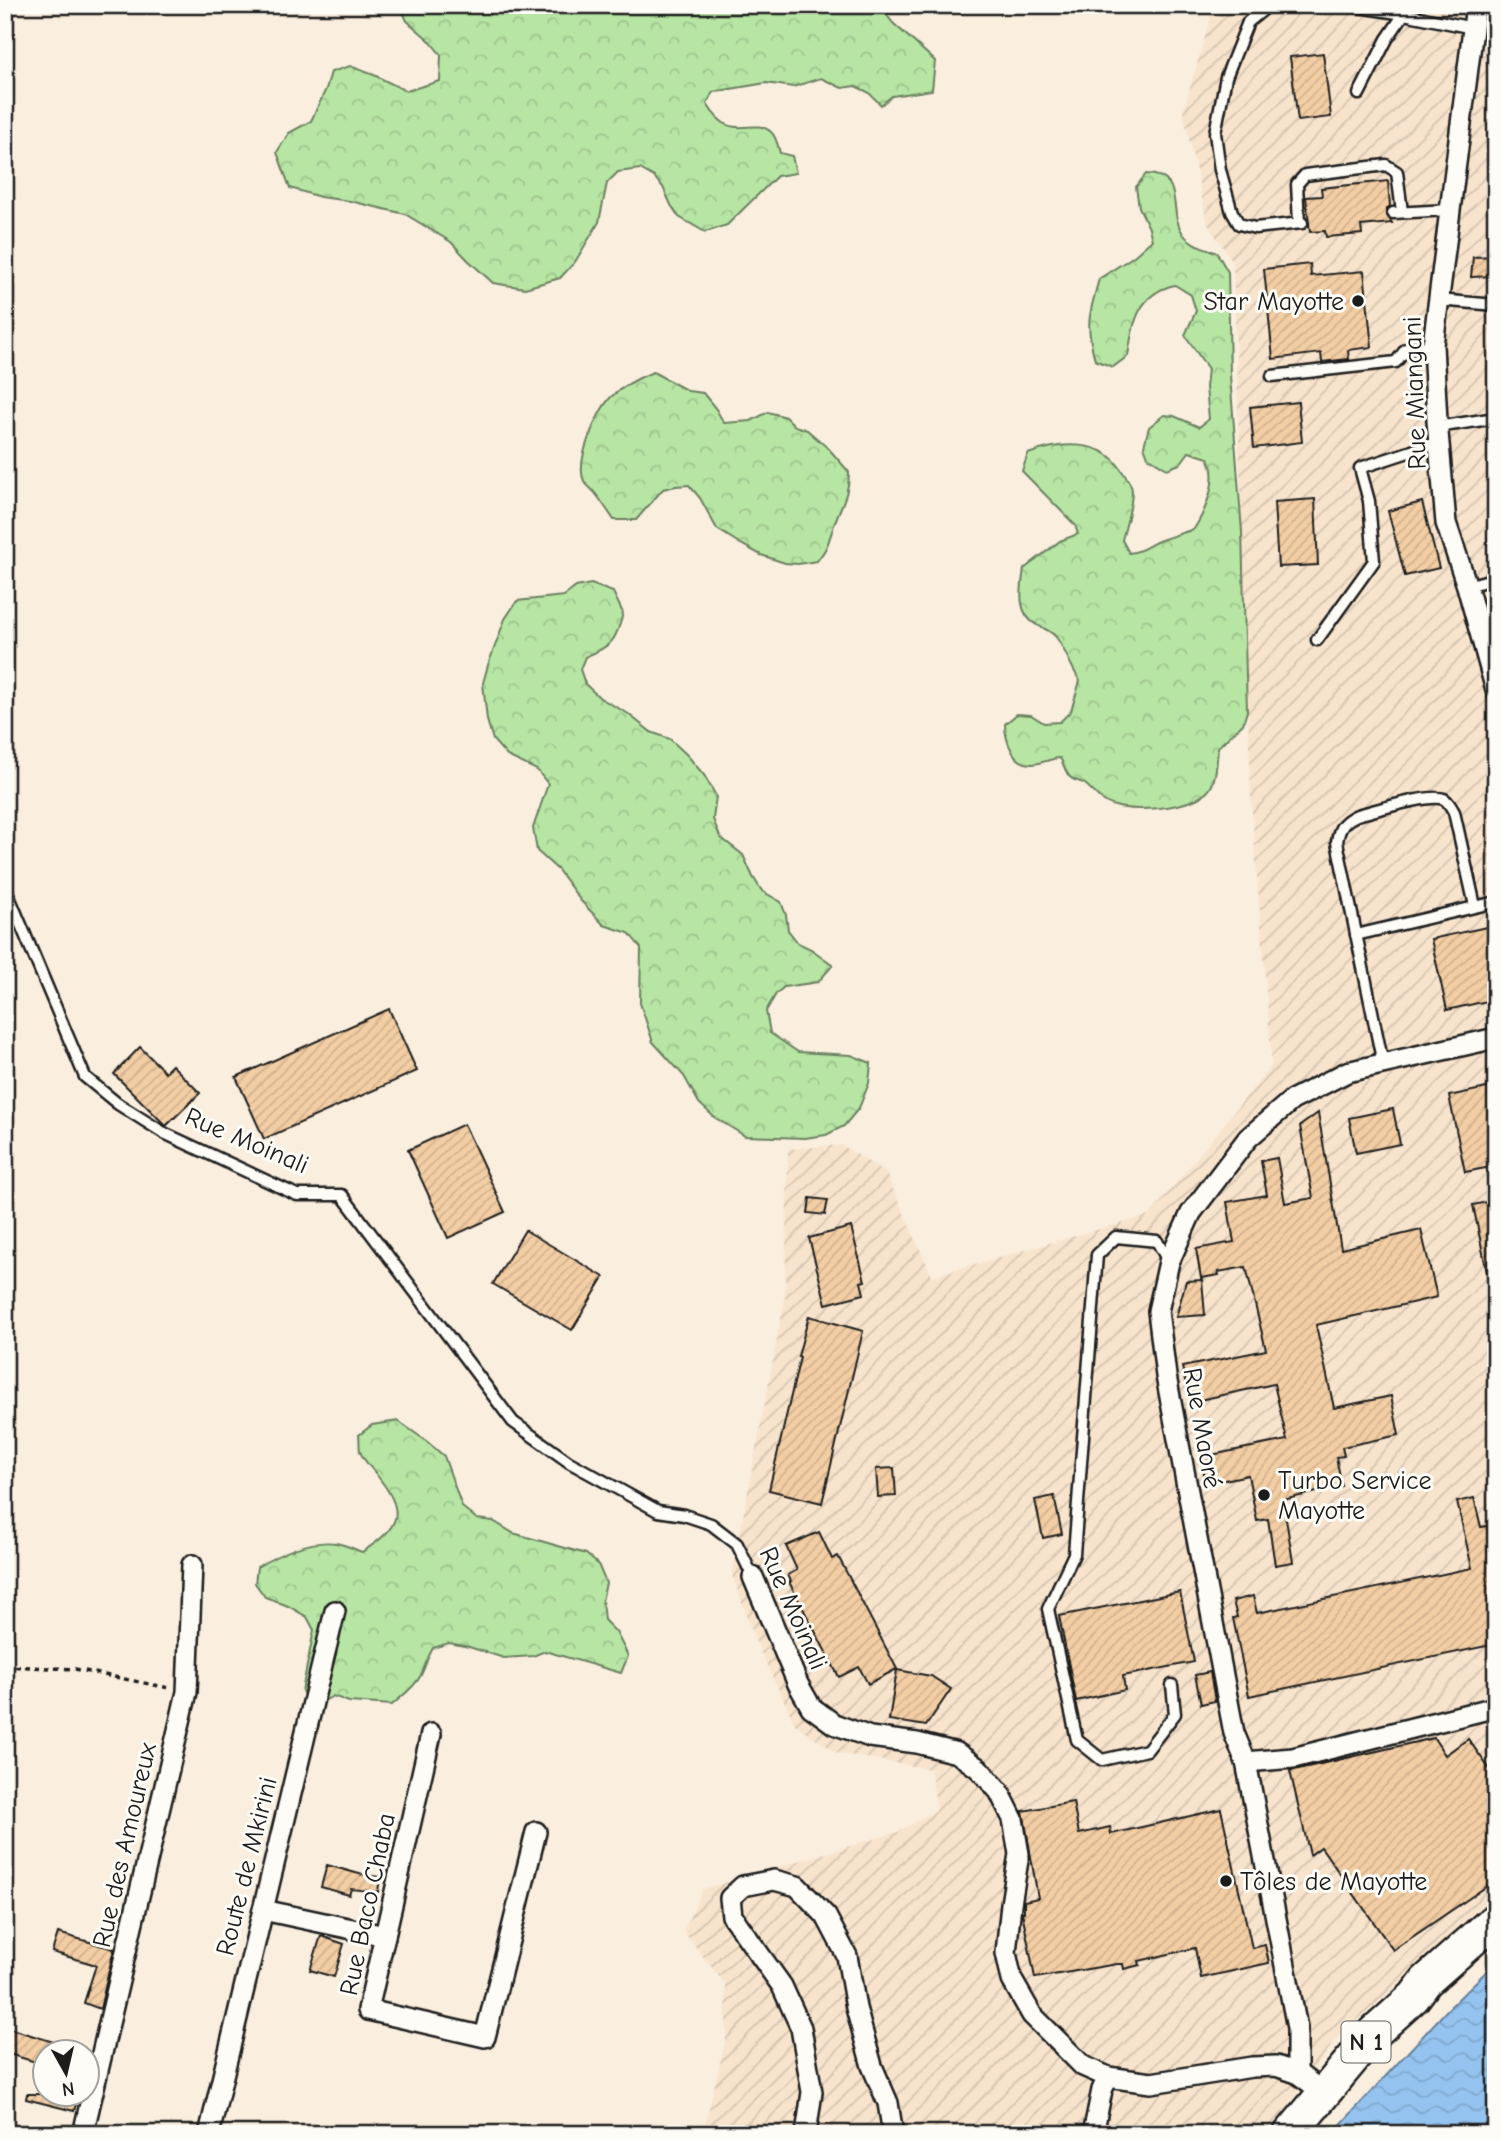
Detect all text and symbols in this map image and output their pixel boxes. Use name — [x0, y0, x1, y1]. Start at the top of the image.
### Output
place label: Star Mayotte — [1203, 287, 1344, 317]
marker: Star Mayotte — [1350, 293, 1366, 309]
street label: Rue Miangani — [1397, 316, 1433, 470]
street label: Rue Moinali — [180, 1101, 313, 1180]
street label: Rue Maoré — [1177, 1365, 1227, 1491]
place label: Turbo Service Mayotte — [1278, 1466, 1432, 1526]
marker: Turbo Service Mayotte — [1256, 1487, 1272, 1503]
street label: Rue Moinali — [753, 1542, 833, 1674]
street label: Rue des Amoureux — [87, 1739, 163, 1950]
street label: Route de Mkirini — [210, 1774, 284, 1959]
street label: Rue Baco Chaba — [334, 1810, 402, 1998]
place label: Tôles de Mayotte — [1240, 1867, 1427, 1897]
marker: Tôles de Mayotte — [1218, 1873, 1234, 1889]
road number: N 1 — [1342, 2022, 1390, 2062]
north arrow — [32, 2038, 102, 2108]
text: N — [61, 2077, 76, 2101]

